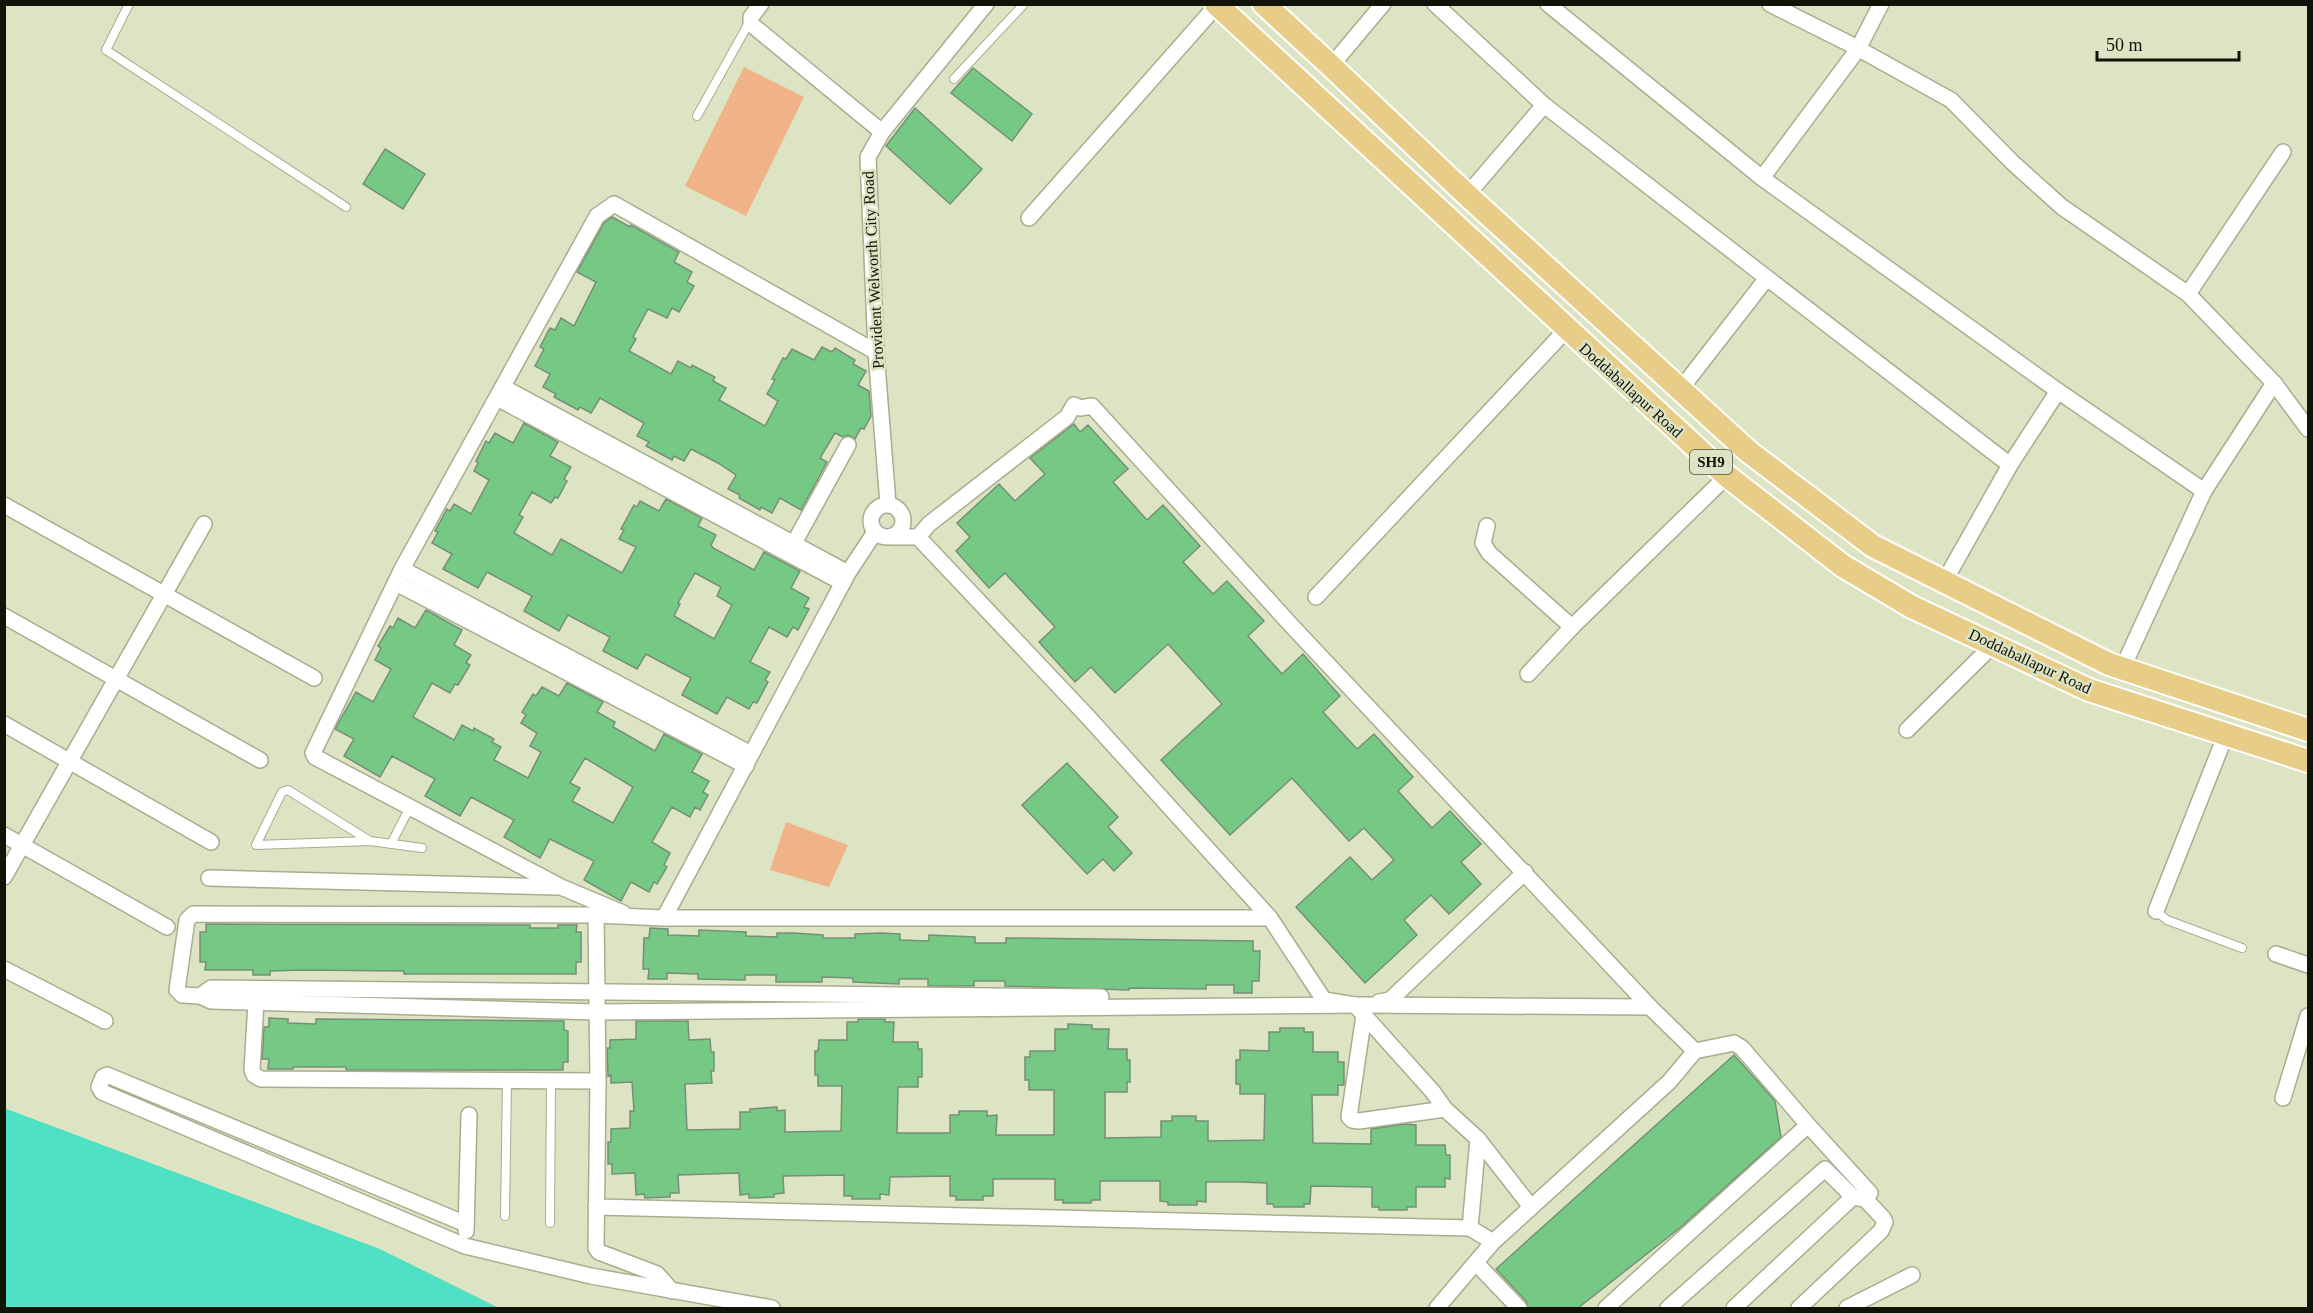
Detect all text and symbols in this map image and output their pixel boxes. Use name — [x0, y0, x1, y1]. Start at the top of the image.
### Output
scale bar — [2097, 24, 2240, 62]
text: 50 m — [2106, 35, 2143, 55]
street label: Provident Welworth City Road — [859, 171, 888, 369]
street label: Doddaballapur Road — [1575, 339, 1686, 442]
road number: SH9 — [1690, 450, 1732, 474]
street label: Doddaballapur Road — [1966, 625, 2094, 698]

